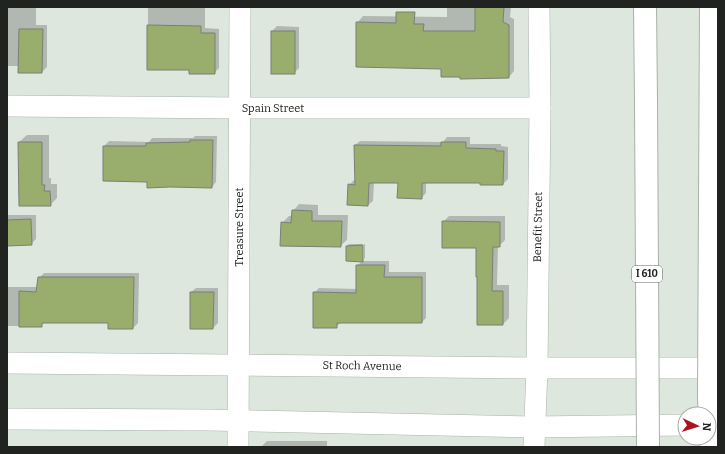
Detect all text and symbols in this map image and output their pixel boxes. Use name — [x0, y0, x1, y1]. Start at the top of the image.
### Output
street label: Spain Street — [242, 102, 304, 115]
street label: Treasure Street — [233, 188, 246, 266]
street label: Benefit Street — [531, 192, 545, 262]
road number: I 610 — [632, 266, 662, 282]
street label: St Roch Avenue — [322, 359, 402, 373]
north arrow — [677, 406, 717, 446]
text: N — [700, 422, 713, 432]

